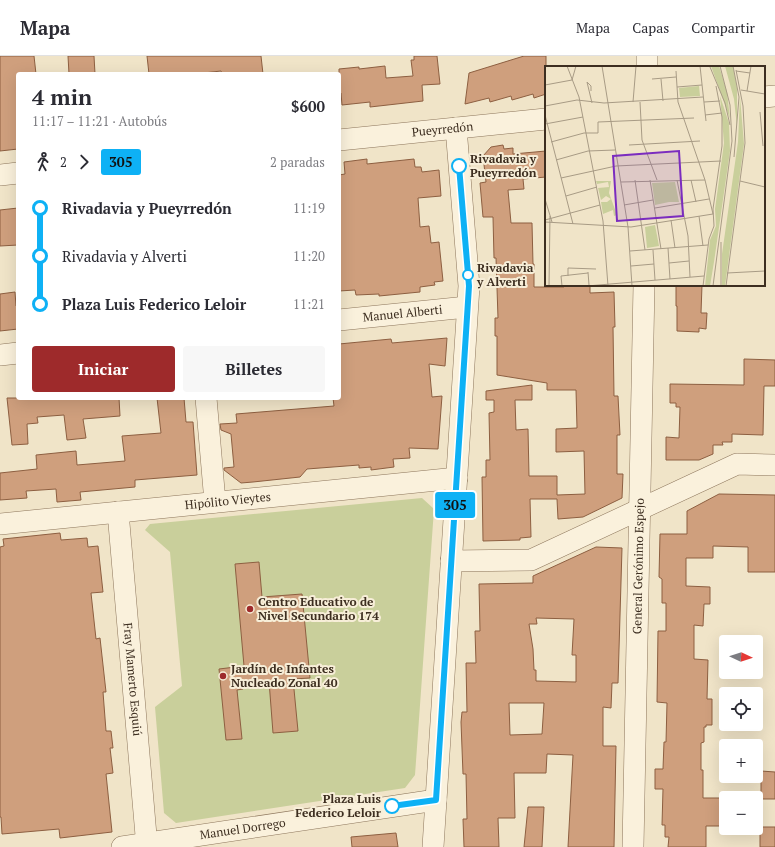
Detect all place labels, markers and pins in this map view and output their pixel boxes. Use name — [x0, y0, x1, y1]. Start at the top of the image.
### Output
place label: Rivadavia y Pueyrredón — [470, 151, 537, 180]
marker: Rivadavia y Pueyrredón — [451, 158, 467, 174]
place label: Rivadavia y Alverti — [476, 260, 534, 289]
marker: Rivadavia y Alverti — [462, 269, 474, 281]
place label: Centro Educativo de Nivel Secundario 174 — [258, 594, 379, 623]
marker: Centro Educativo de Nivel Secundario 174 — [245, 604, 255, 614]
place label: Jardín de Infantes Nucleado Zonal 40 — [231, 661, 338, 690]
marker: Jardín de Infantes Nucleado Zonal 40 — [218, 671, 228, 681]
place label: Plaza Luis Federico Leloir — [295, 791, 382, 820]
marker: Plaza Luis Federico Leloir — [384, 798, 400, 814]

